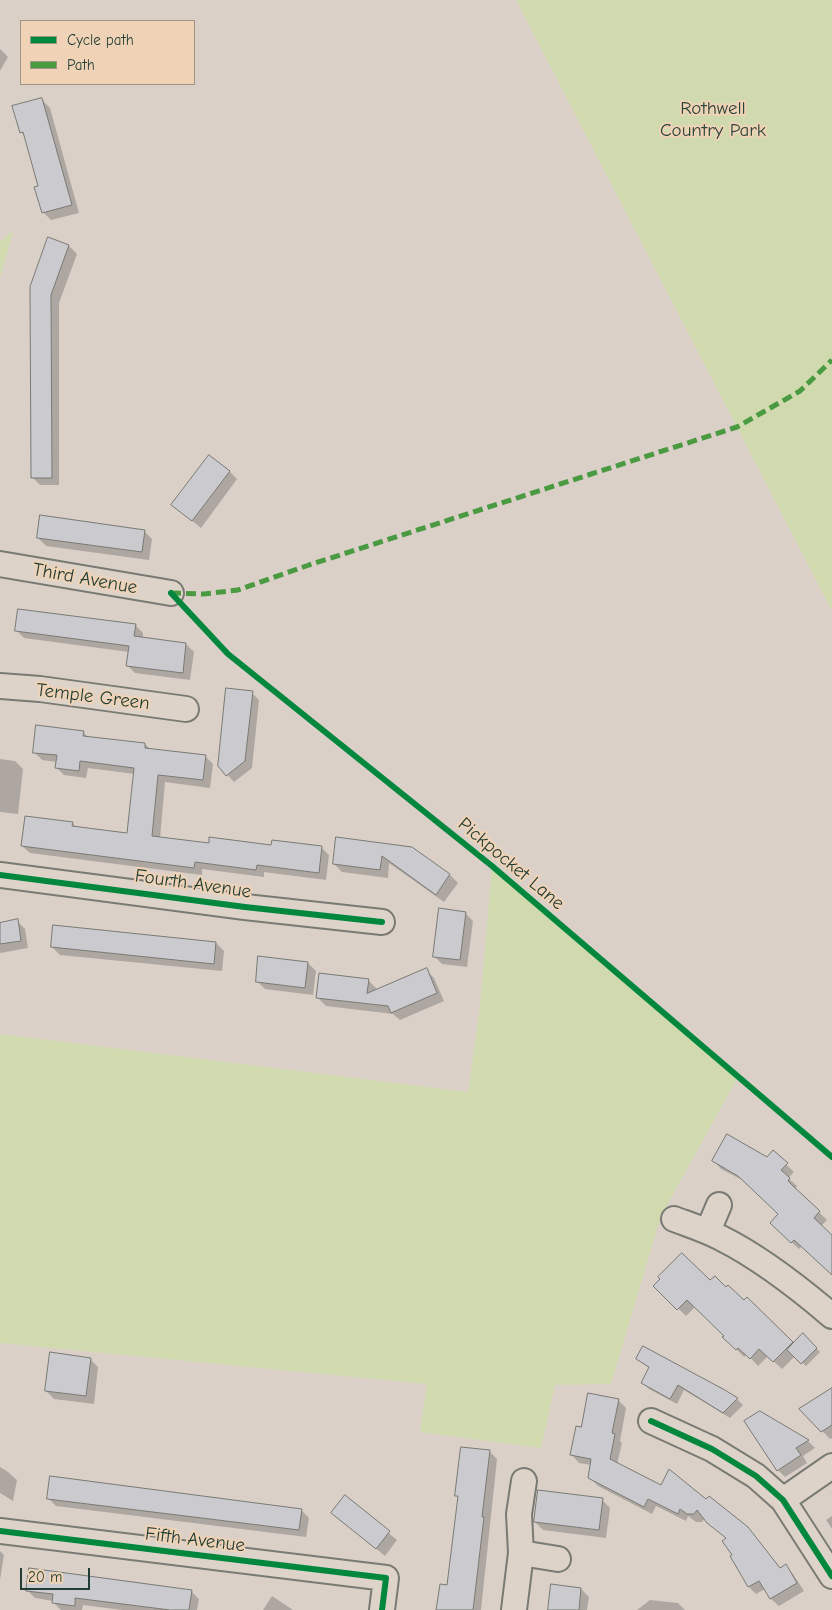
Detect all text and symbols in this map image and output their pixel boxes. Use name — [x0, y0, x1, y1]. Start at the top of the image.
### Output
legend — [20, 20, 195, 85]
text: Cycle path — [67, 31, 134, 49]
text: Path — [67, 56, 95, 74]
park label: Rothwell Country Park — [660, 98, 766, 142]
street label: Third Avenue — [31, 559, 139, 599]
street label: Temple Green — [35, 679, 151, 715]
street label: Pickpocket Lane — [453, 813, 569, 915]
street label: Fourth Avenue — [133, 865, 253, 903]
street label: Fifth Avenue — [144, 1523, 246, 1557]
scale bar — [22, 1558, 92, 1590]
text: 20 m — [28, 1568, 62, 1586]

